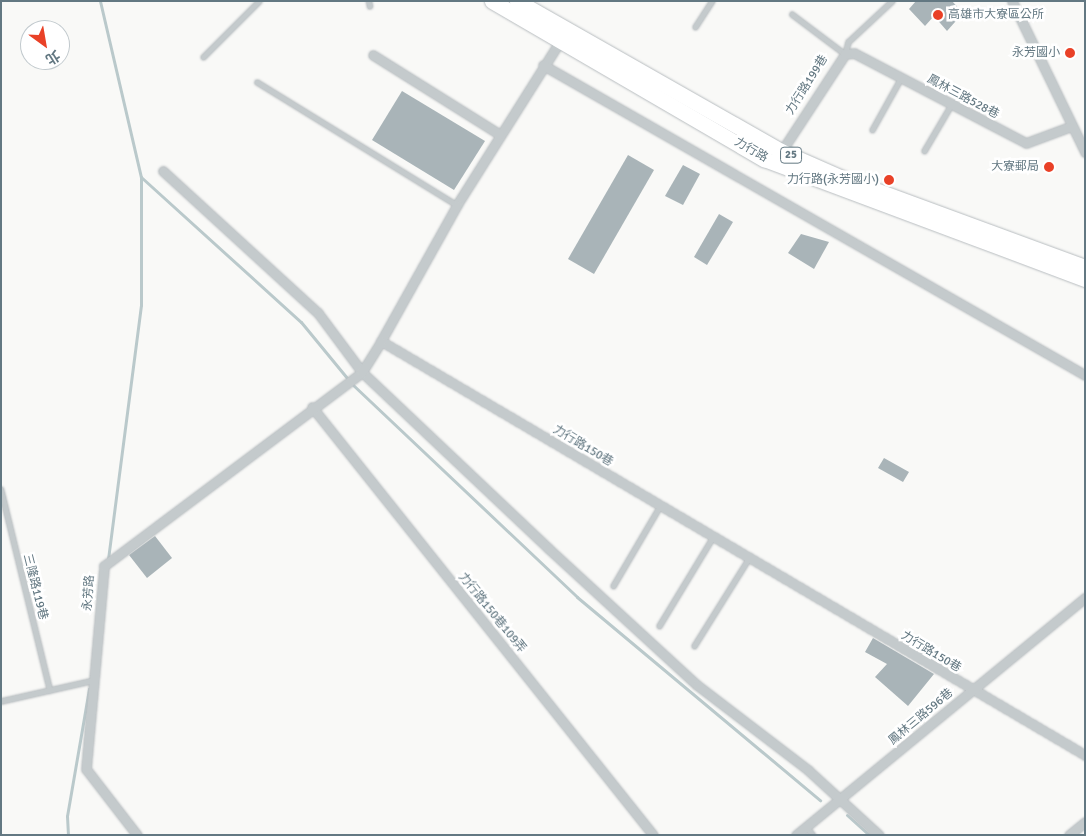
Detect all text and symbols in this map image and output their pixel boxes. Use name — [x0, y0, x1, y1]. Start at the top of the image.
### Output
place label: 高雄市大寮區公所 — [948, 8, 1044, 22]
marker: 高雄市大寮區公所 — [932, 9, 944, 21]
north arrow — [20, 20, 70, 70]
text: 北 — [42, 46, 63, 68]
place label: 永芳國小 — [1012, 46, 1060, 60]
marker: 永芳國小 — [1064, 47, 1076, 59]
street label: 力行路199巷 — [783, 53, 831, 117]
street label: 鳳林三路528巷 — [925, 72, 1001, 122]
street label: 力行路 — [732, 135, 770, 165]
road number: 25 — [780, 146, 802, 164]
place label: 大寮郵局 — [991, 160, 1039, 174]
marker: 大寮郵局 — [1043, 161, 1055, 173]
place label: 力行路(永芳國小) — [787, 173, 879, 187]
marker: 力行路(永芳國小) — [883, 174, 895, 186]
street label: 力行路150巷 — [550, 422, 616, 470]
street label: 三隆路119巷 — [20, 553, 50, 621]
street label: 力行路150巷109弄 — [455, 570, 529, 656]
street label: 永芳路 — [81, 575, 97, 611]
street label: 力行路150巷 — [898, 628, 964, 676]
street label: 鳳林三路596巷 — [886, 686, 956, 748]

